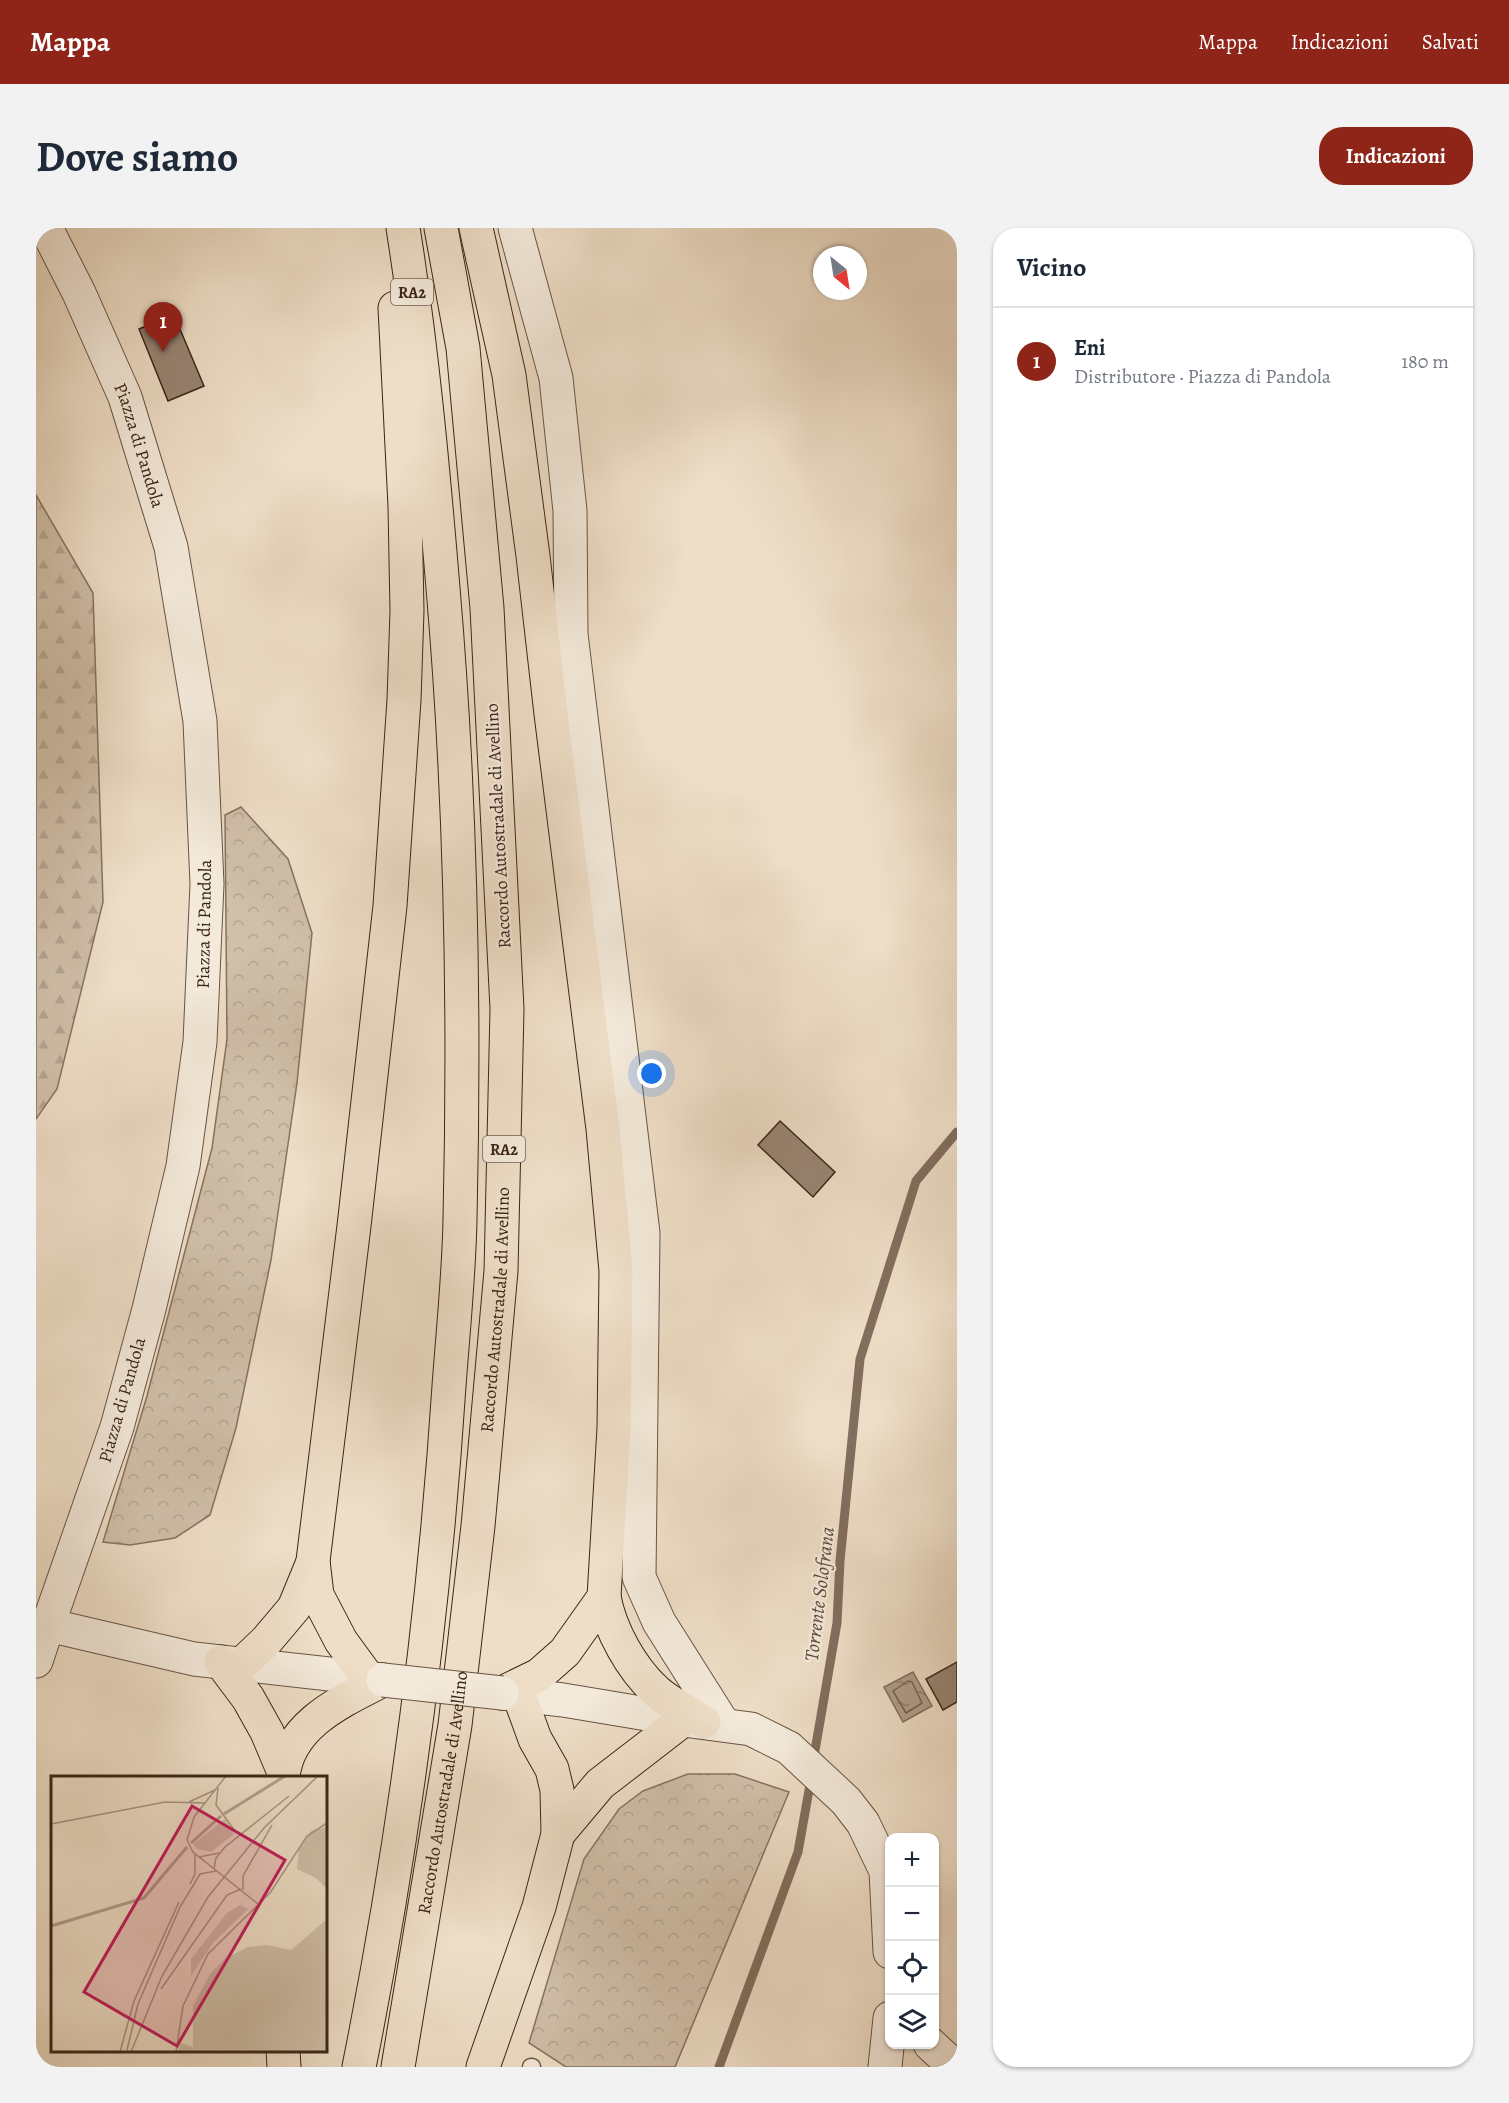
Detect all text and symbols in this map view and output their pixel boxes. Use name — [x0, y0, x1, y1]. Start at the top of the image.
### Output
text: Mappa — [30, 23, 110, 61]
text: Mappa — [1198, 28, 1258, 56]
text: Indicazioni — [1291, 28, 1389, 56]
text: Salvati — [1422, 28, 1479, 56]
button: Indicazioni — [1319, 127, 1473, 185]
text: Dove siamo — [36, 128, 238, 185]
north arrow — [813, 246, 867, 300]
text: Vicino — [1017, 250, 1086, 285]
road number: RA2 — [391, 279, 433, 305]
pin: 1 — [144, 302, 182, 352]
text: Eni — [1074, 333, 1105, 363]
text: 1 — [1033, 348, 1040, 375]
text: 180 m — [1401, 348, 1449, 375]
text: Distributore · Piazza di Pandola — [1074, 363, 1331, 390]
street label: Piazza di Pandola — [108, 379, 170, 511]
street label: Raccordo Autostradale di Avellino — [480, 703, 516, 949]
street label: Piazza di Pandola — [191, 859, 217, 989]
your location — [637, 1059, 666, 1088]
road number: RA2 — [483, 1136, 525, 1162]
street label: Raccordo Autostradale di Avellino — [474, 1187, 515, 1433]
street label: Piazza di Pandola — [93, 1334, 152, 1465]
water label: Torrente Solofrana — [798, 1525, 841, 1663]
street label: Raccordo Autostradale di Avellino — [412, 1670, 473, 1916]
inset map — [51, 1776, 327, 2052]
map controls — [885, 1833, 939, 2049]
button: + — [885, 1833, 939, 1887]
button: − — [885, 1887, 939, 1941]
button: locate — [885, 1941, 939, 1995]
button: layers — [885, 1995, 939, 2049]

